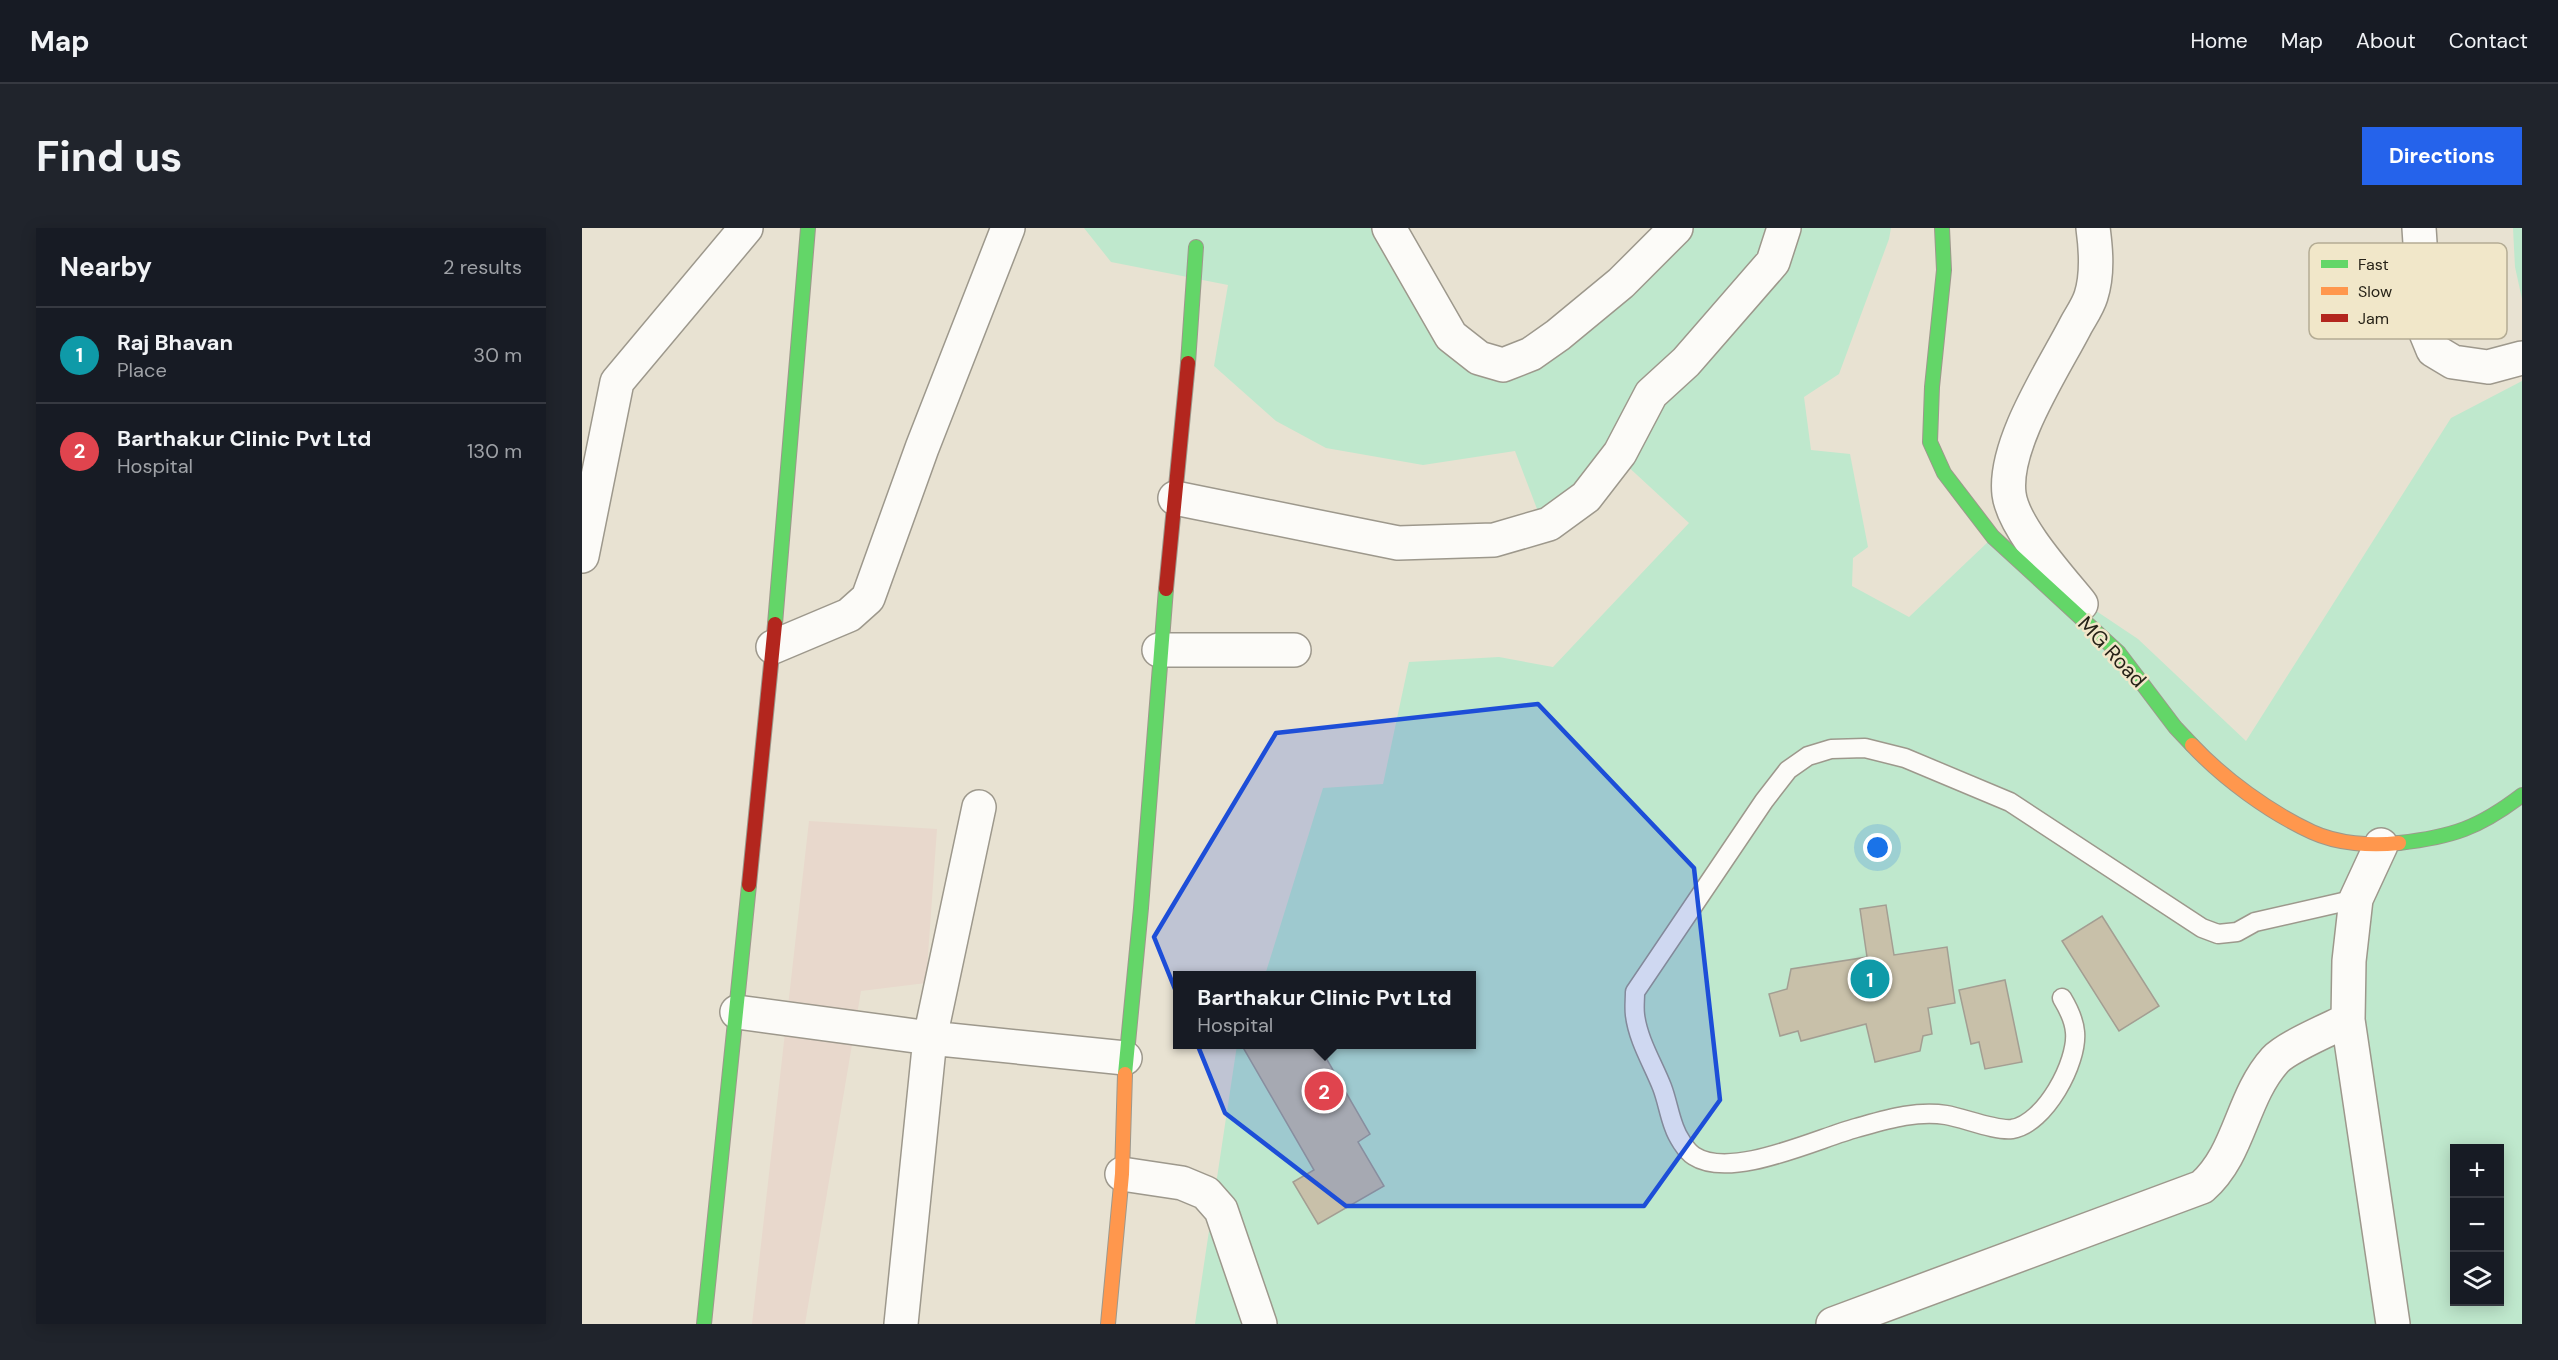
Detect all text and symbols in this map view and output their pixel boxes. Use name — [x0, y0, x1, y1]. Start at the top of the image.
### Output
text: Map — [30, 23, 90, 60]
text: Home — [2190, 27, 2248, 55]
text: Map — [2281, 27, 2323, 55]
text: About — [2356, 27, 2416, 55]
text: Contact — [2449, 27, 2528, 55]
button: Directions — [2362, 127, 2522, 185]
text: Find us — [36, 129, 182, 184]
legend — [2309, 243, 2507, 339]
text: Nearby — [60, 250, 152, 284]
text: 2 results — [443, 254, 522, 280]
text: Fast — [2358, 254, 2389, 275]
text: Slow — [2358, 281, 2392, 302]
text: Jam — [2358, 308, 2389, 329]
text: Raj Bhavan — [117, 328, 233, 357]
text: 1 — [76, 342, 83, 368]
text: 30 m — [473, 342, 522, 368]
text: Place — [117, 357, 167, 383]
text: Barthakur Clinic Pvt Ltd — [117, 424, 371, 453]
text: 2 — [74, 438, 85, 464]
text: 130 m — [467, 438, 522, 464]
text: Hospital — [117, 453, 193, 479]
street label: MG Road — [2072, 610, 2152, 694]
your location — [1863, 833, 1892, 862]
pin: 1 — [1850, 956, 1890, 1002]
popup — [1173, 971, 1476, 1049]
text: Barthakur Clinic Pvt Ltd — [1197, 983, 1452, 1012]
text: Hospital — [1197, 1012, 1273, 1038]
pin: 2 — [1304, 1068, 1344, 1114]
map controls — [2450, 1144, 2504, 1306]
button: + — [2450, 1144, 2504, 1198]
button: − — [2450, 1198, 2504, 1252]
button: layers — [2450, 1252, 2504, 1306]

